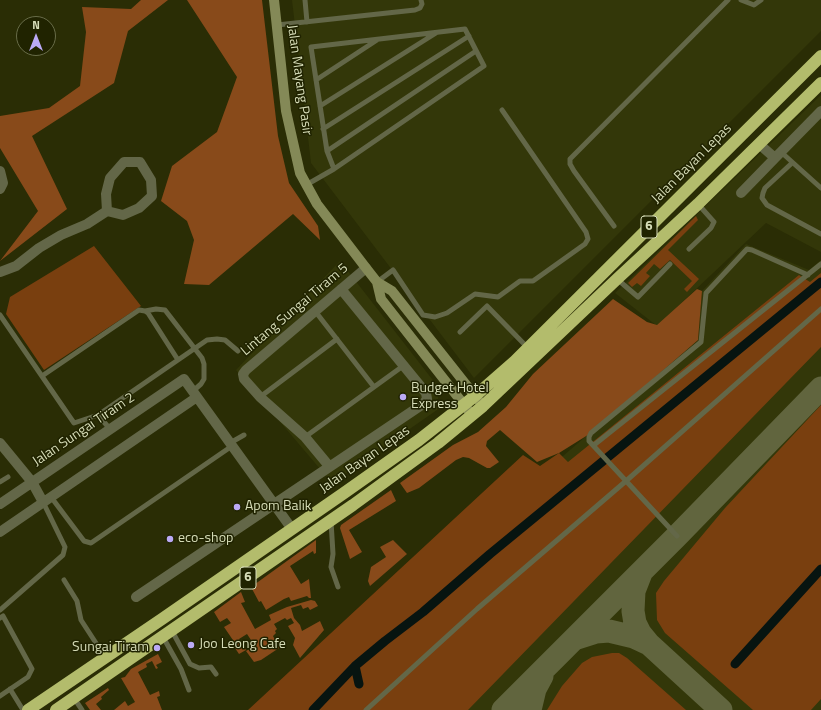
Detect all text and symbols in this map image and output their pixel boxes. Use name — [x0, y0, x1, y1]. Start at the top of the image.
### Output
north arrow — [16, 16, 56, 56]
text: N — [32, 17, 40, 33]
street label: Jalan Mayang Pasir — [283, 24, 315, 136]
street label: Jalan Bayan Lepas — [648, 120, 736, 208]
road number: 6 — [641, 216, 657, 238]
street label: Lintang Sungai Tiram 5 — [238, 260, 352, 360]
place label: Budget Hotel Express — [411, 381, 489, 414]
street label: Jalan Sungai Tiram 2 — [30, 390, 138, 470]
marker: Budget Hotel Express — [398, 392, 408, 402]
street label: Jalan Bayan Lepas — [317, 423, 413, 497]
place label: Apom Balik — [245, 499, 312, 515]
marker: Apom Balik — [232, 502, 242, 512]
place label: eco-shop — [178, 531, 233, 547]
marker: eco-shop — [165, 534, 175, 544]
road number: 6 — [240, 567, 256, 589]
place label: Joo Leong Cafe — [199, 637, 286, 653]
place label: Sungai Tiram — [72, 640, 149, 656]
marker: Joo Leong Cafe — [186, 640, 196, 650]
marker: Sungai Tiram — [152, 643, 162, 653]

